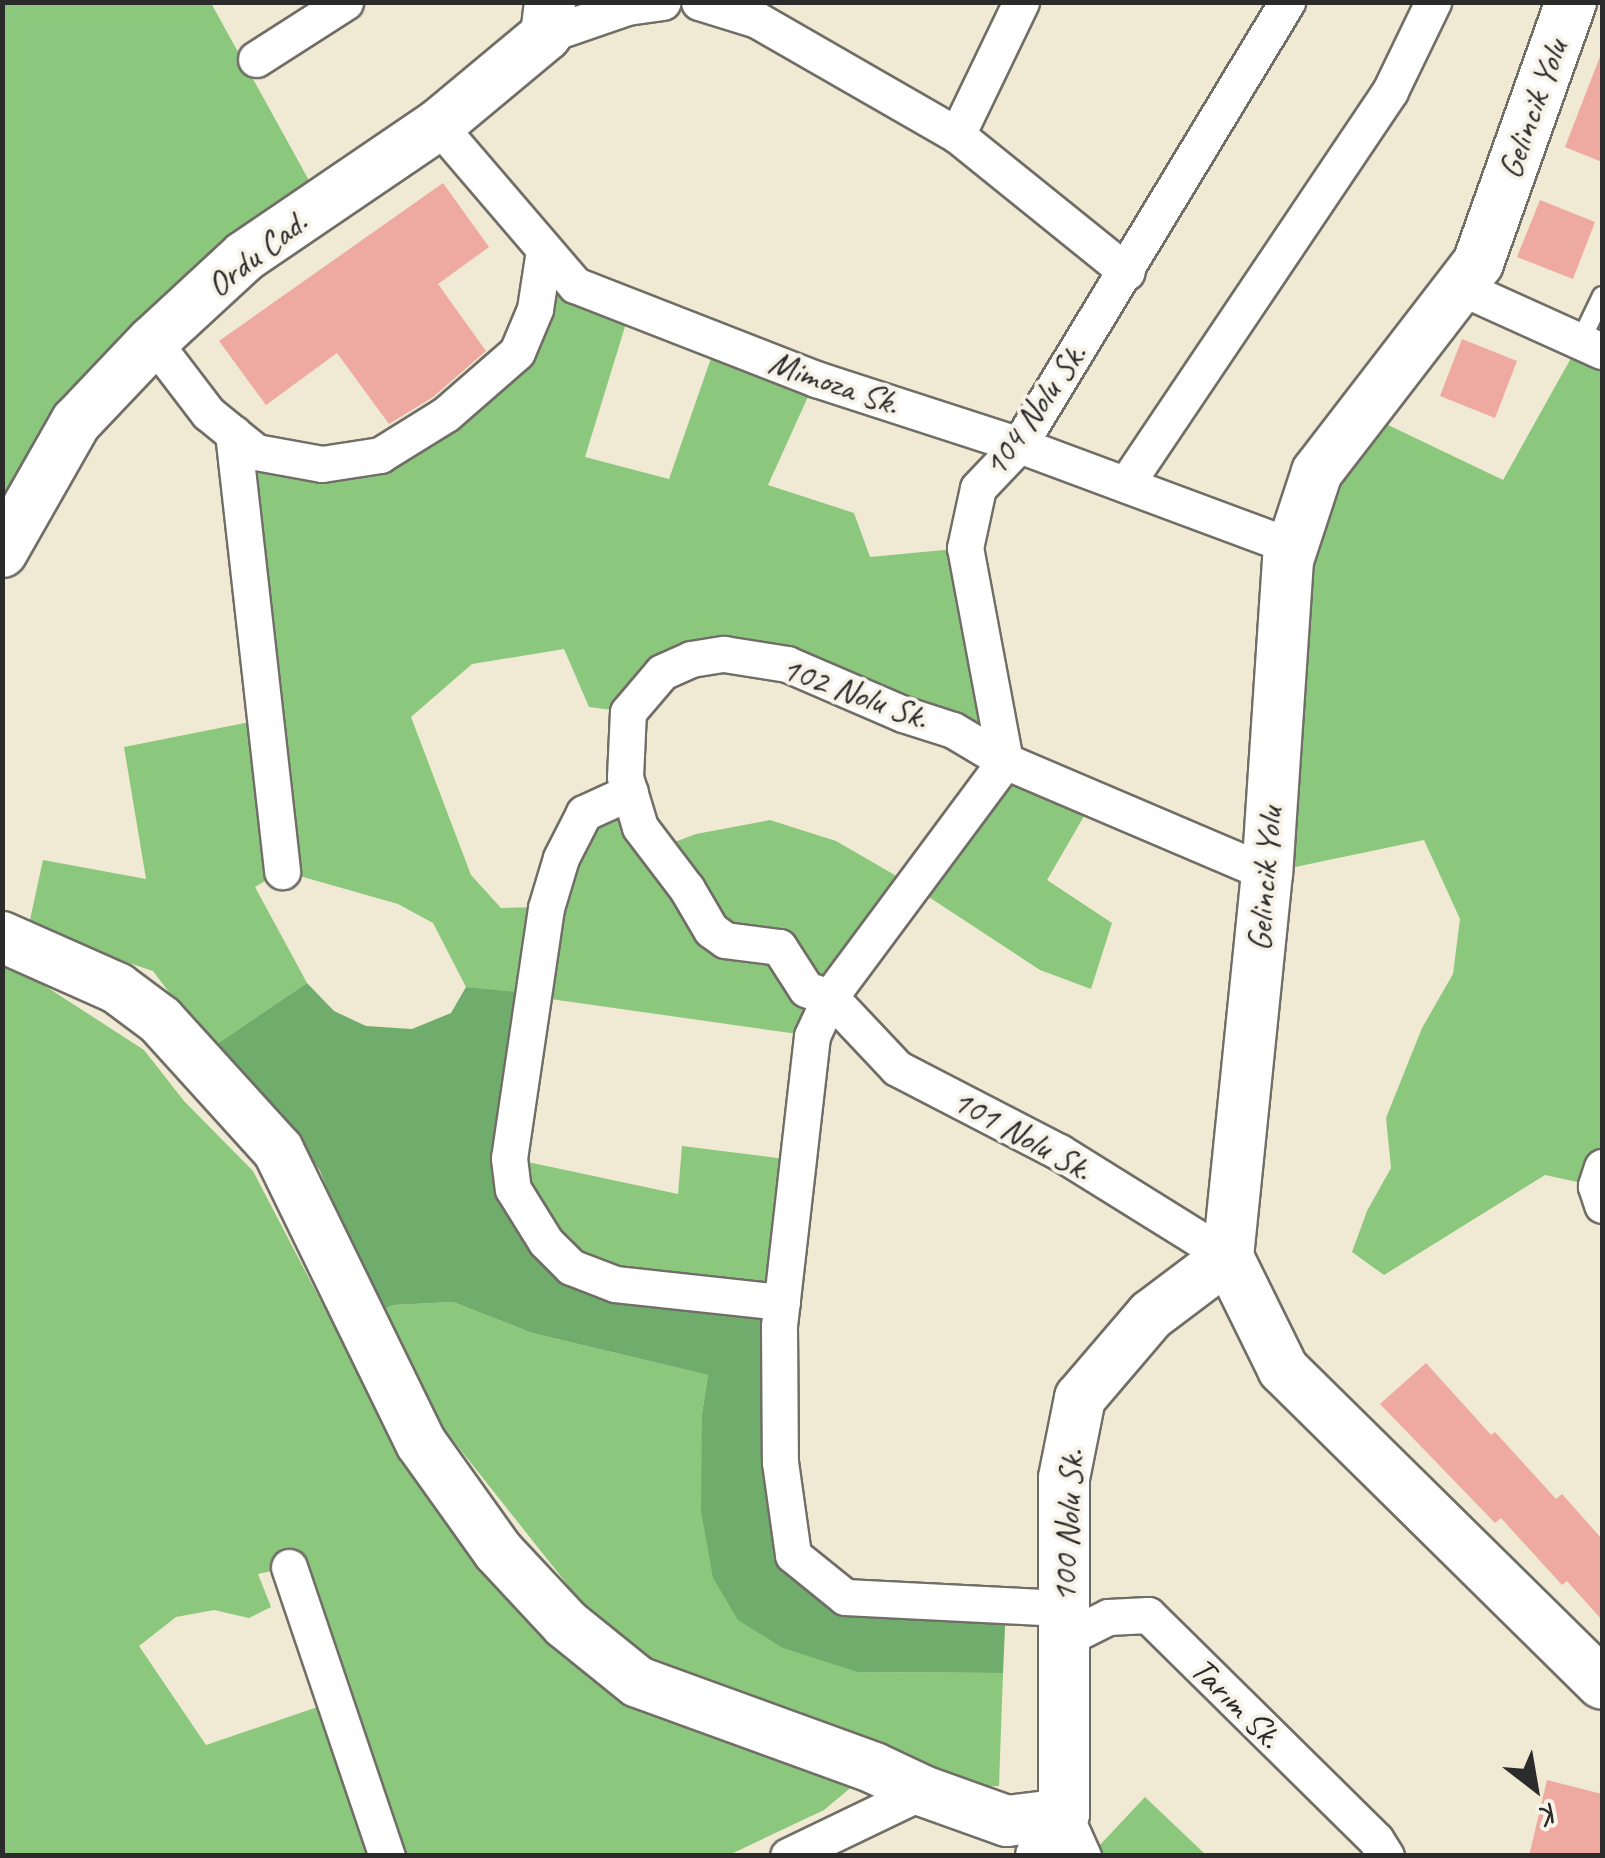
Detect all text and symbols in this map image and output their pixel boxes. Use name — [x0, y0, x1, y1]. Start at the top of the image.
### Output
street label: Gelincik Yolu — [1489, 34, 1577, 184]
street label: Ordu Cad. — [198, 201, 316, 307]
street label: 104 Nolu Sk. — [974, 335, 1096, 485]
street label: Mimoza Sk. — [763, 341, 905, 425]
street label: 102 Nolu Sk. — [776, 647, 934, 739]
street label: Gelincik Yolu — [1238, 805, 1292, 953]
street label: 101 Nolu Sk. — [945, 1079, 1099, 1191]
street label: 100 Nolu Sk. — [1043, 1448, 1093, 1604]
street label: Tarım Sk. — [1181, 1648, 1291, 1758]
north arrow — [1485, 1738, 1585, 1838]
text: K — [1536, 1795, 1566, 1833]

